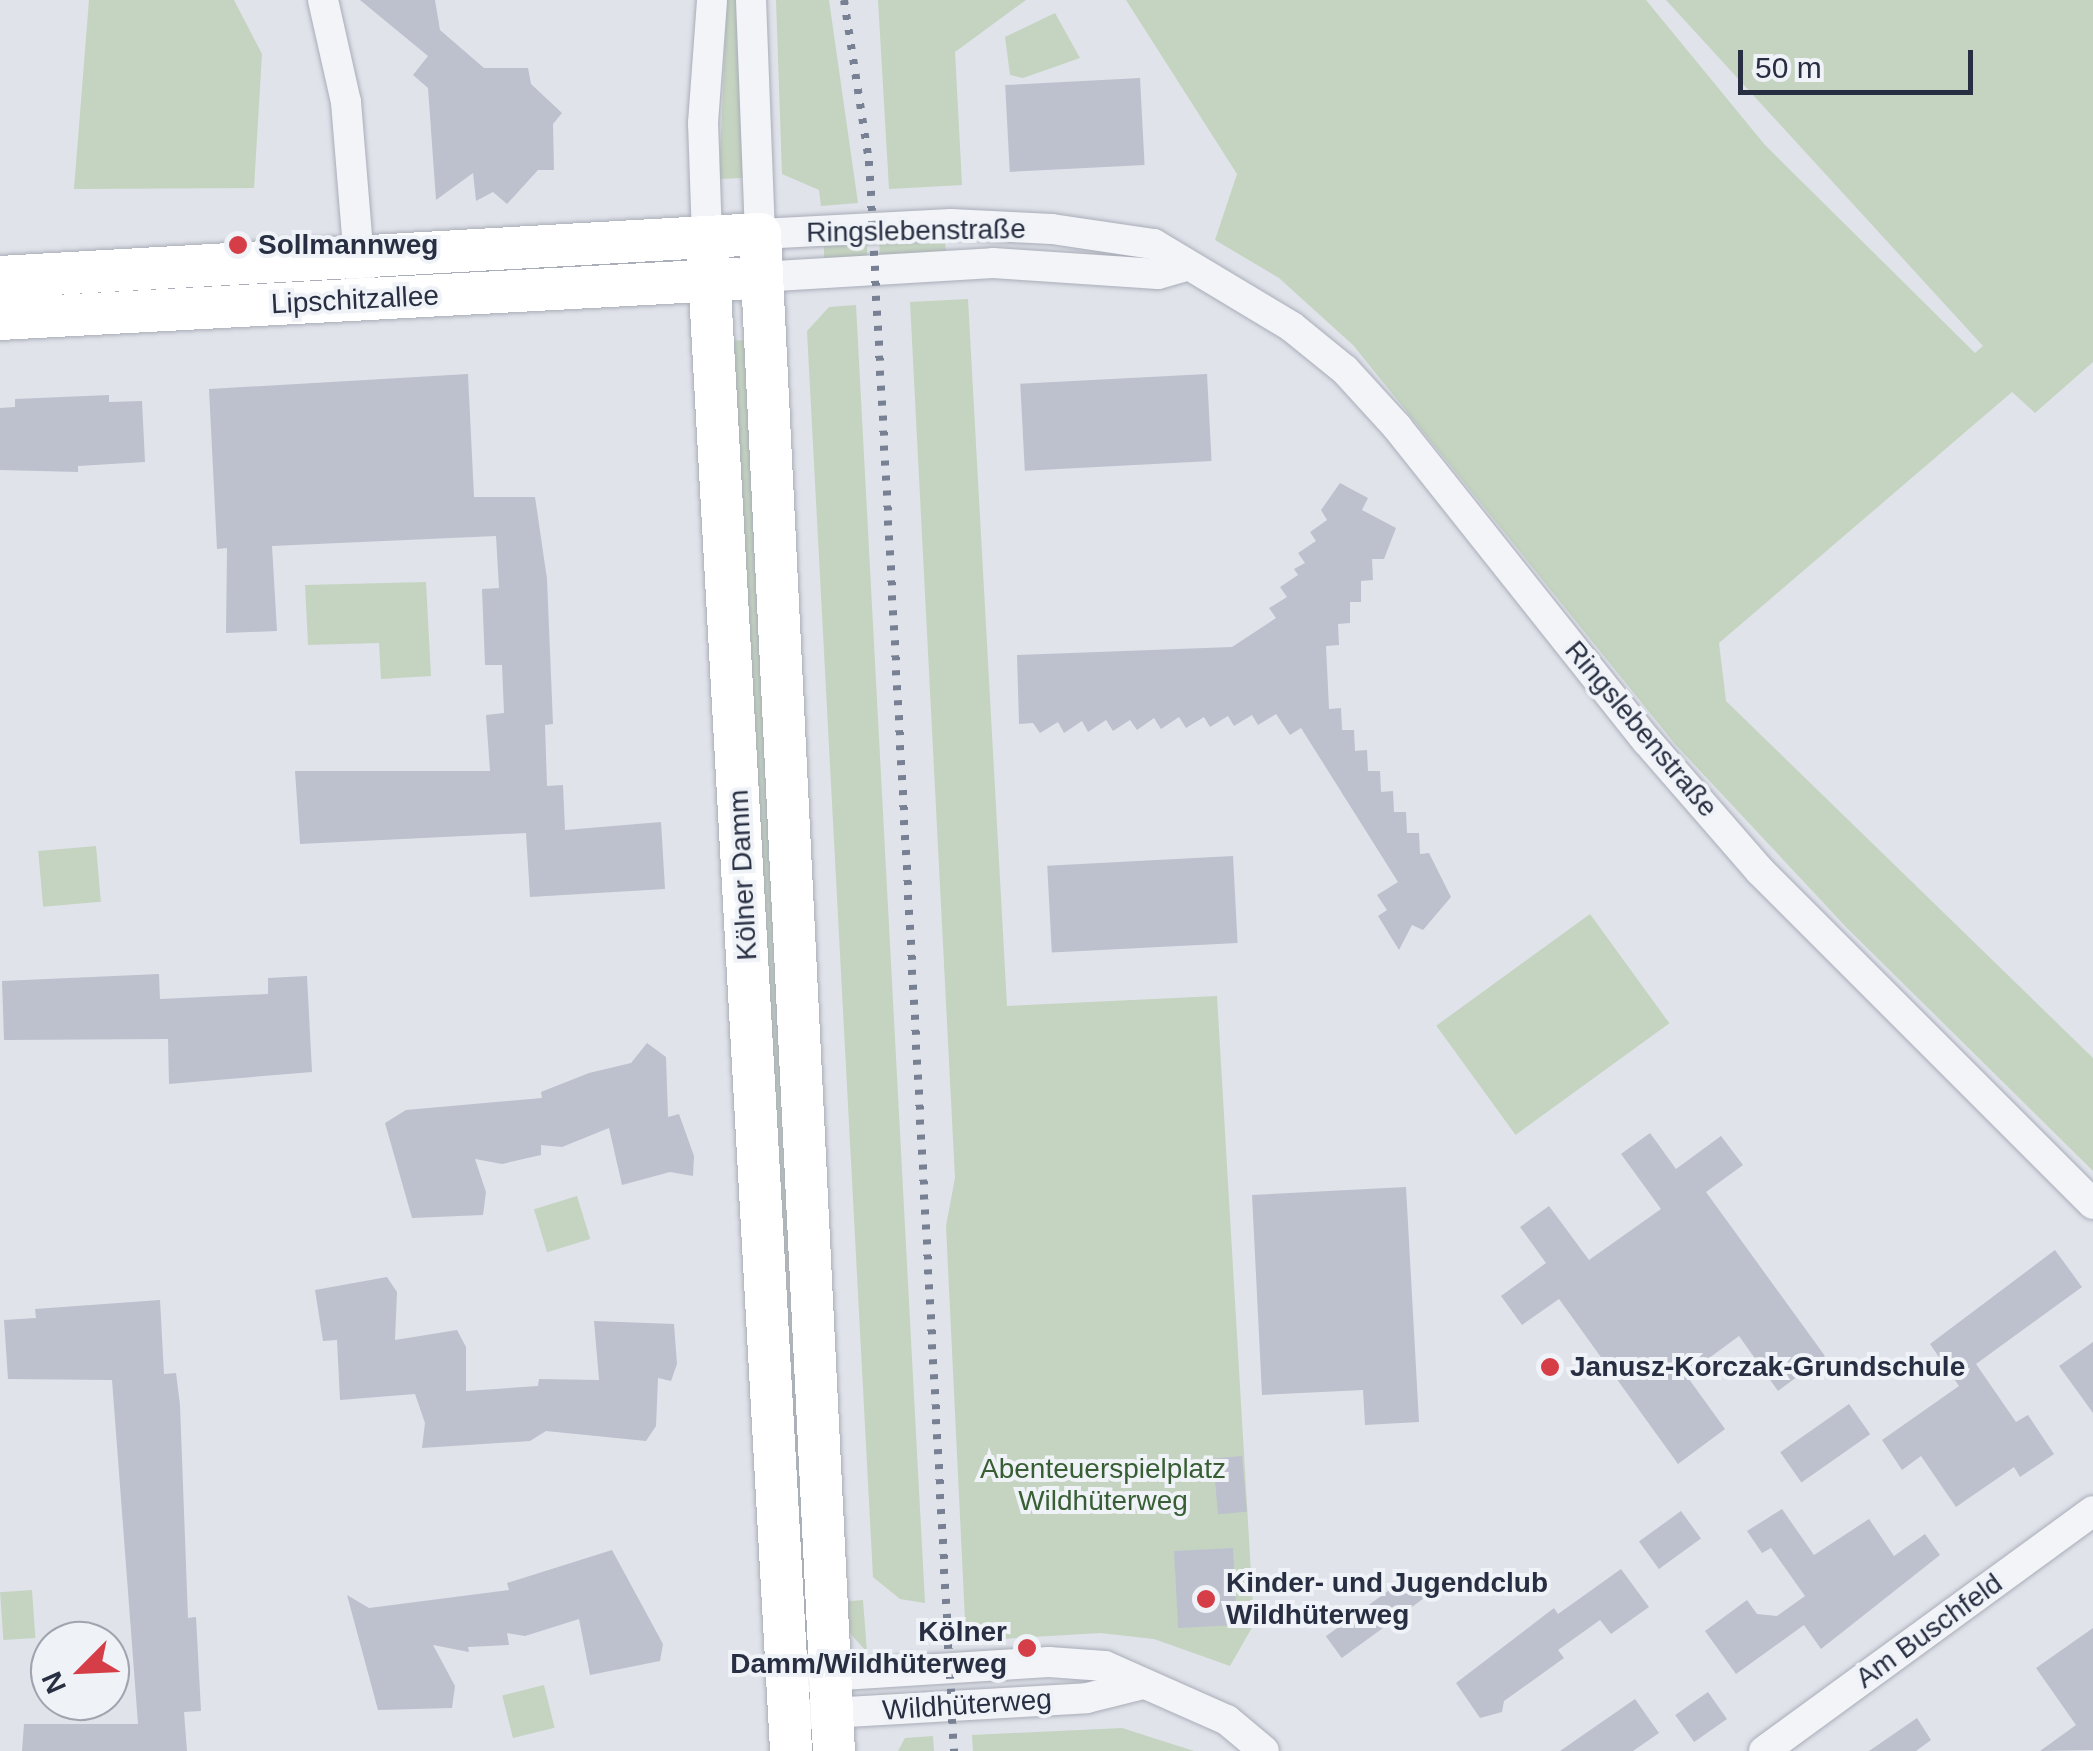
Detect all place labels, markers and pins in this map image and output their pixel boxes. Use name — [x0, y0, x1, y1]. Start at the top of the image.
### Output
place label: Sollmannweg — [258, 228, 438, 262]
marker: Sollmannweg — [227, 234, 249, 256]
place label: Janusz-Korczak-Grundschule — [1570, 1350, 1965, 1384]
marker: Janusz-Korczak-Grundschule — [1539, 1356, 1561, 1378]
place label: Kinder- und Jugendclub Wildhüterweg — [1226, 1566, 1548, 1632]
marker: Kinder- und Jugendclub Wildhüterweg — [1195, 1588, 1217, 1610]
place label: Kölner Damm/Wildhüterweg — [730, 1615, 1007, 1681]
marker: Kölner Damm/Wildhüterweg — [1016, 1637, 1038, 1659]

